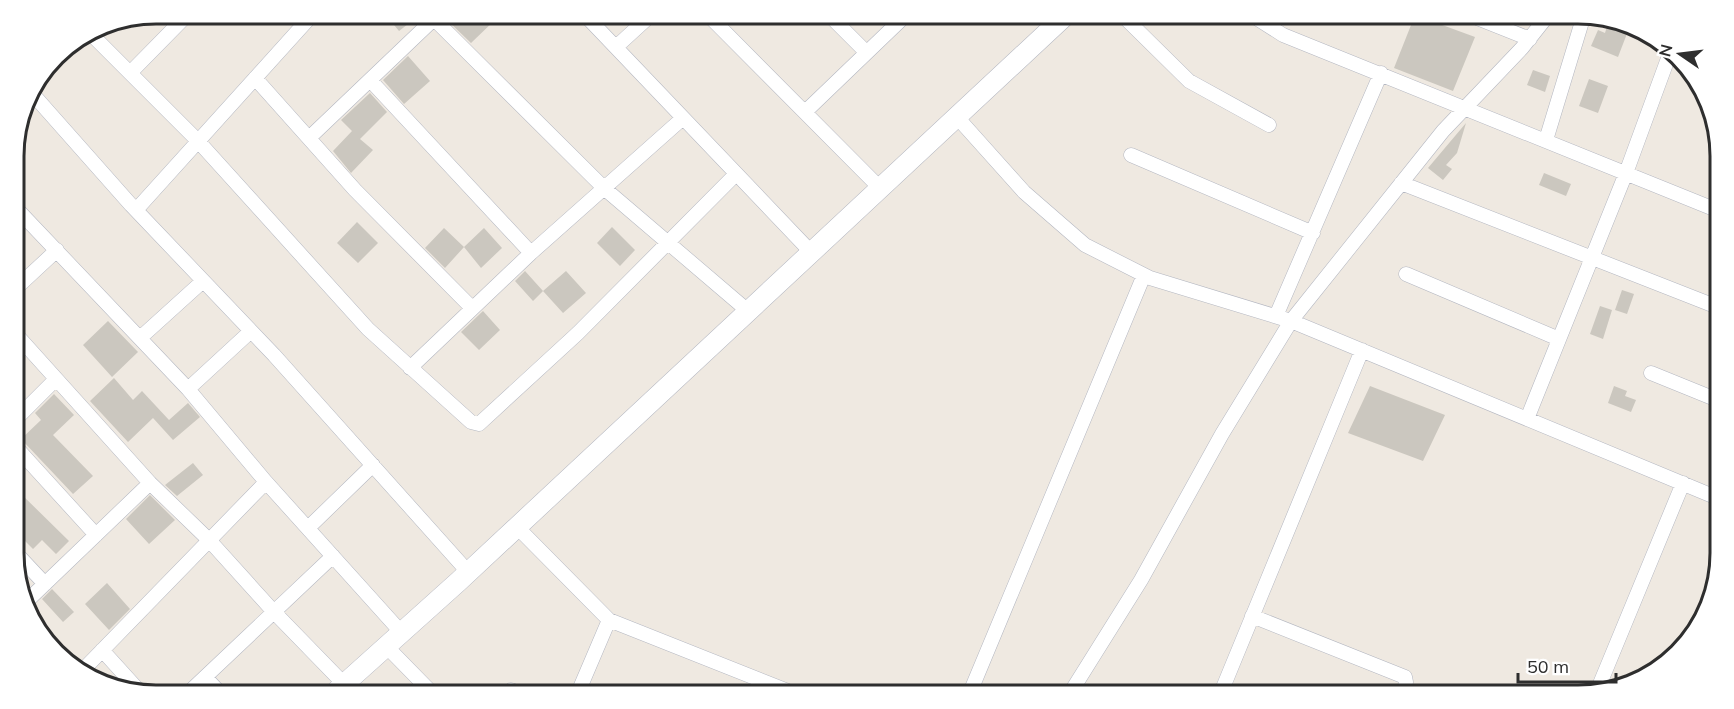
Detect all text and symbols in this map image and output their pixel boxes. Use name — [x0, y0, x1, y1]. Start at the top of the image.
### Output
north arrow — [1650, 24, 1710, 84]
text: N — [1654, 42, 1677, 59]
scale bar — [1518, 646, 1616, 684]
text: 50 m — [1527, 655, 1569, 678]

